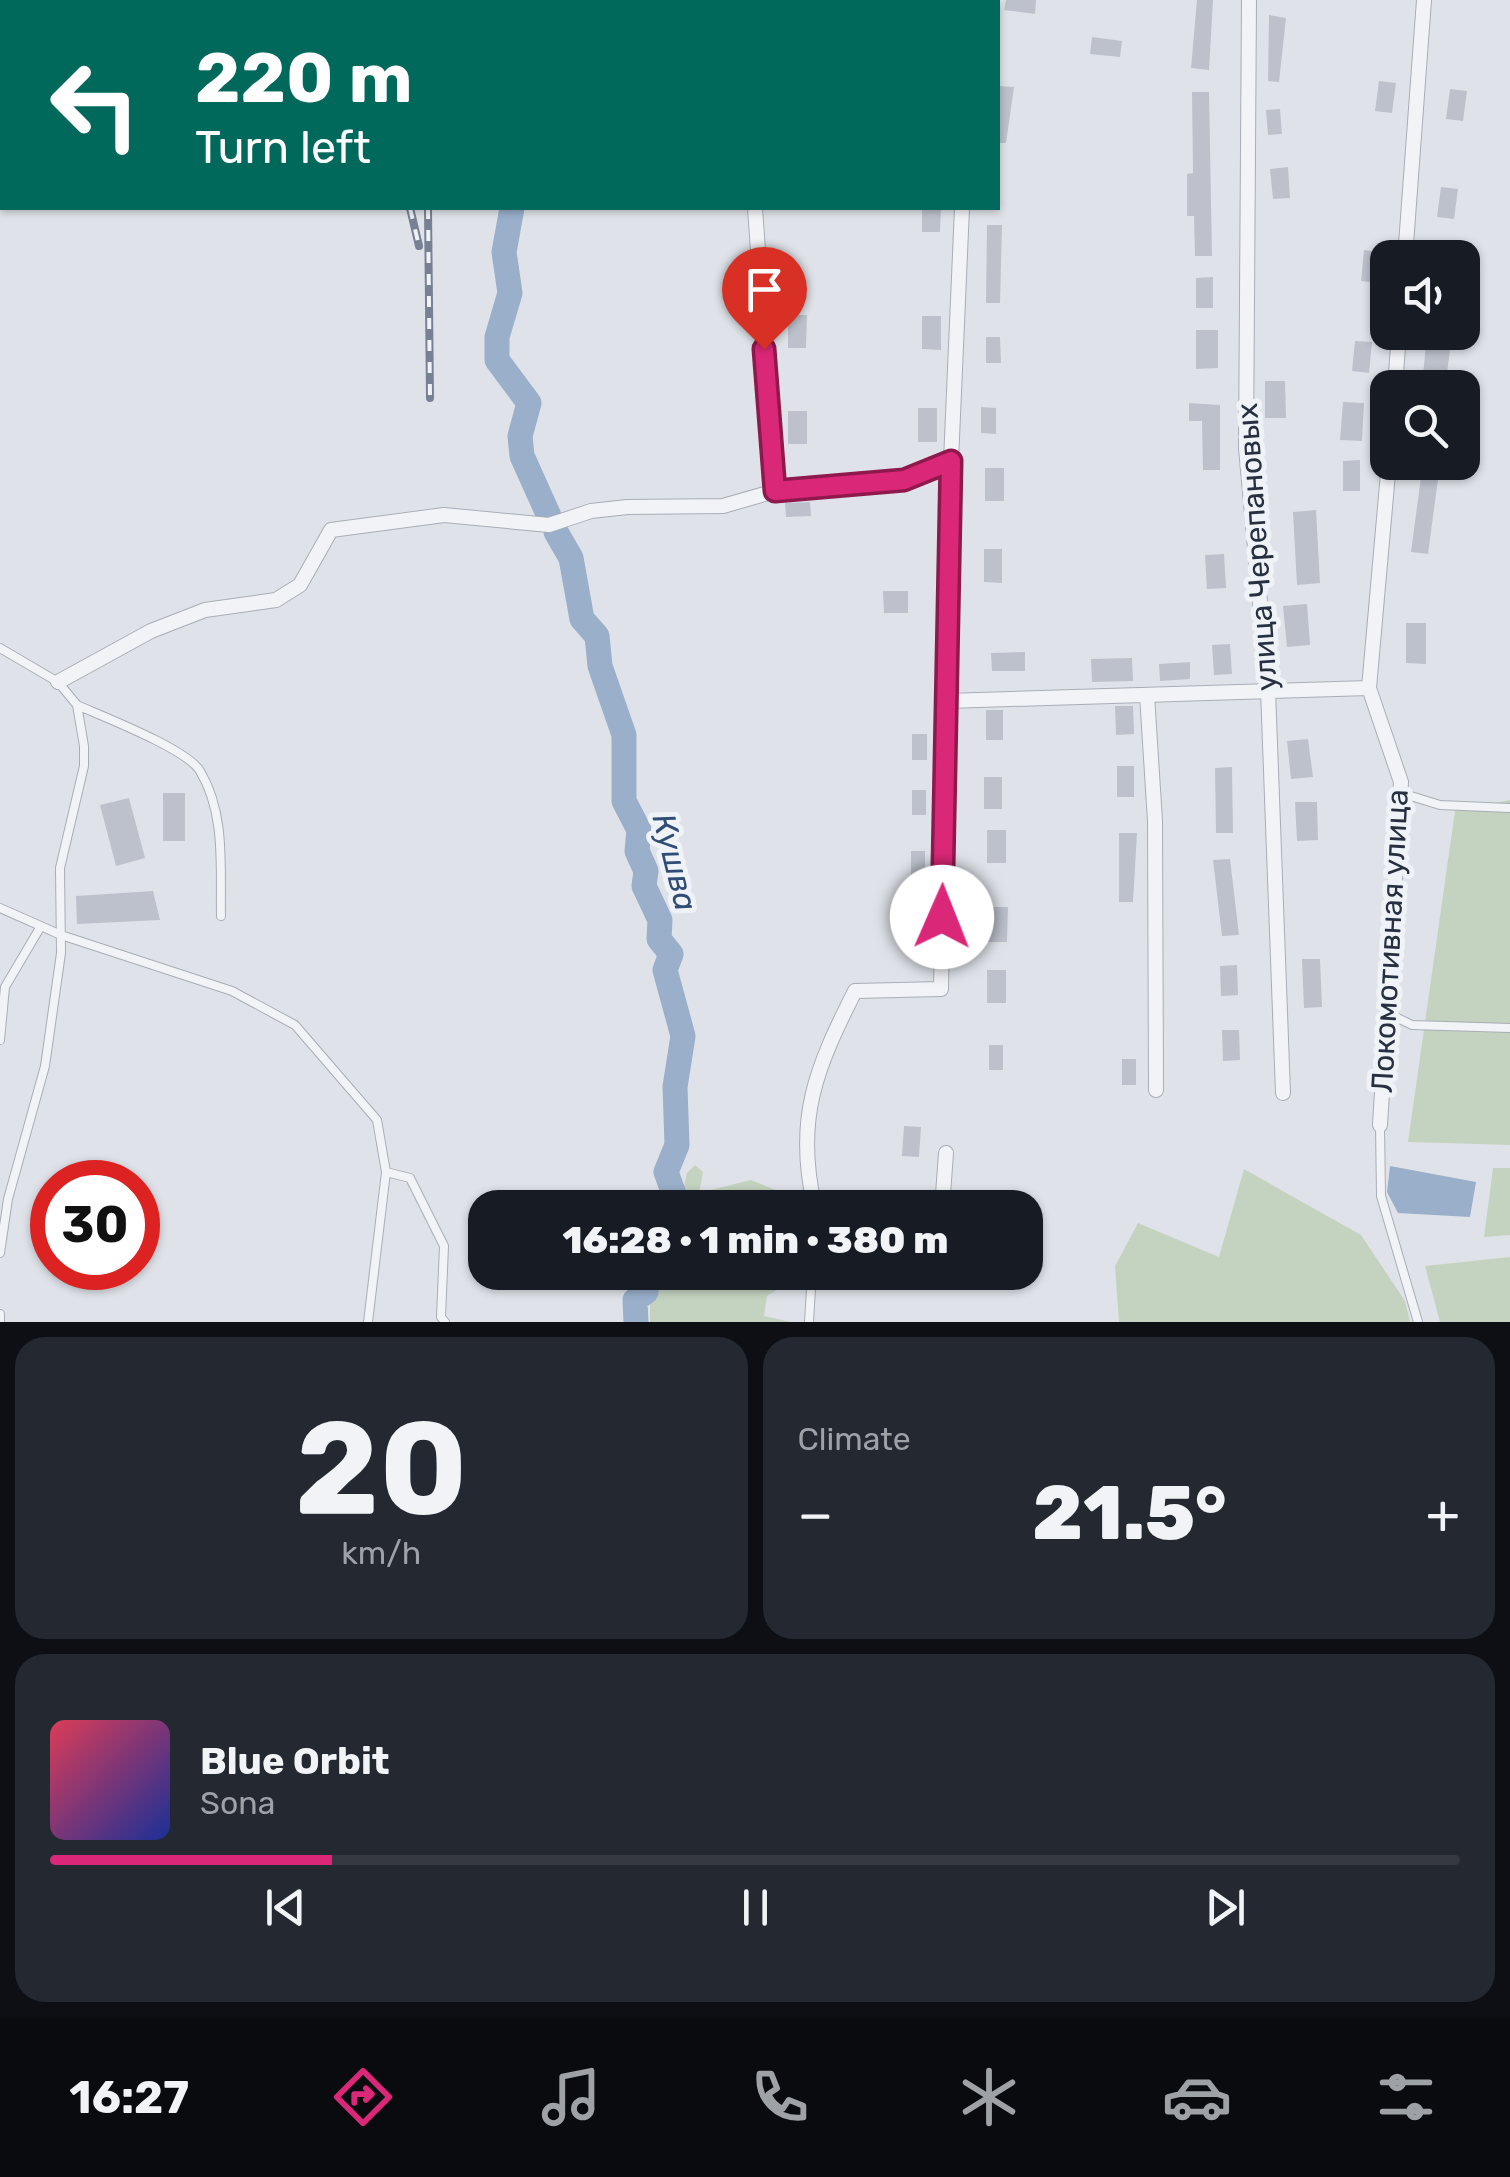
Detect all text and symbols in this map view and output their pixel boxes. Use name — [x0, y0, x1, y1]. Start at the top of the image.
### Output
text: 220 m — [195, 37, 413, 120]
icon: left — [30, 40, 160, 170]
text: Turn left — [195, 121, 371, 174]
map controls — [1370, 240, 1480, 480]
button: sound — [1370, 240, 1480, 350]
pin — [722, 247, 807, 350]
icon: arrive — [737, 262, 792, 317]
button: search — [1370, 370, 1480, 480]
street label: улица Черепановых — [1229, 402, 1285, 692]
street label: Локомотивная улица — [1364, 788, 1416, 1094]
water label: Кушва — [645, 809, 705, 915]
position arrow — [890, 865, 994, 969]
speed limit sign: 30 — [30, 1160, 160, 1290]
text: 16:28 · 1 min · 380 m — [563, 1217, 948, 1263]
text: 20 — [295, 1391, 468, 1546]
text: Climate — [798, 1420, 911, 1458]
text: 21.5° — [1032, 1469, 1227, 1558]
text: − — [798, 1482, 833, 1547]
text: + — [1426, 1482, 1460, 1547]
text: km/h — [341, 1534, 421, 1572]
text: Blue Orbit — [200, 1738, 390, 1784]
text: Sona — [200, 1784, 275, 1822]
icon: previous — [258, 1880, 313, 1935]
icon: pause — [728, 1880, 783, 1935]
icon: next — [1198, 1880, 1253, 1935]
icon: directions — [328, 2062, 398, 2132]
icon: music — [536, 2062, 606, 2132]
icon: phone — [745, 2062, 815, 2132]
icon: climate — [954, 2062, 1024, 2132]
icon: car — [1162, 2062, 1232, 2132]
icon: filters — [1371, 2062, 1441, 2132]
text: 16:27 — [69, 2071, 189, 2124]

